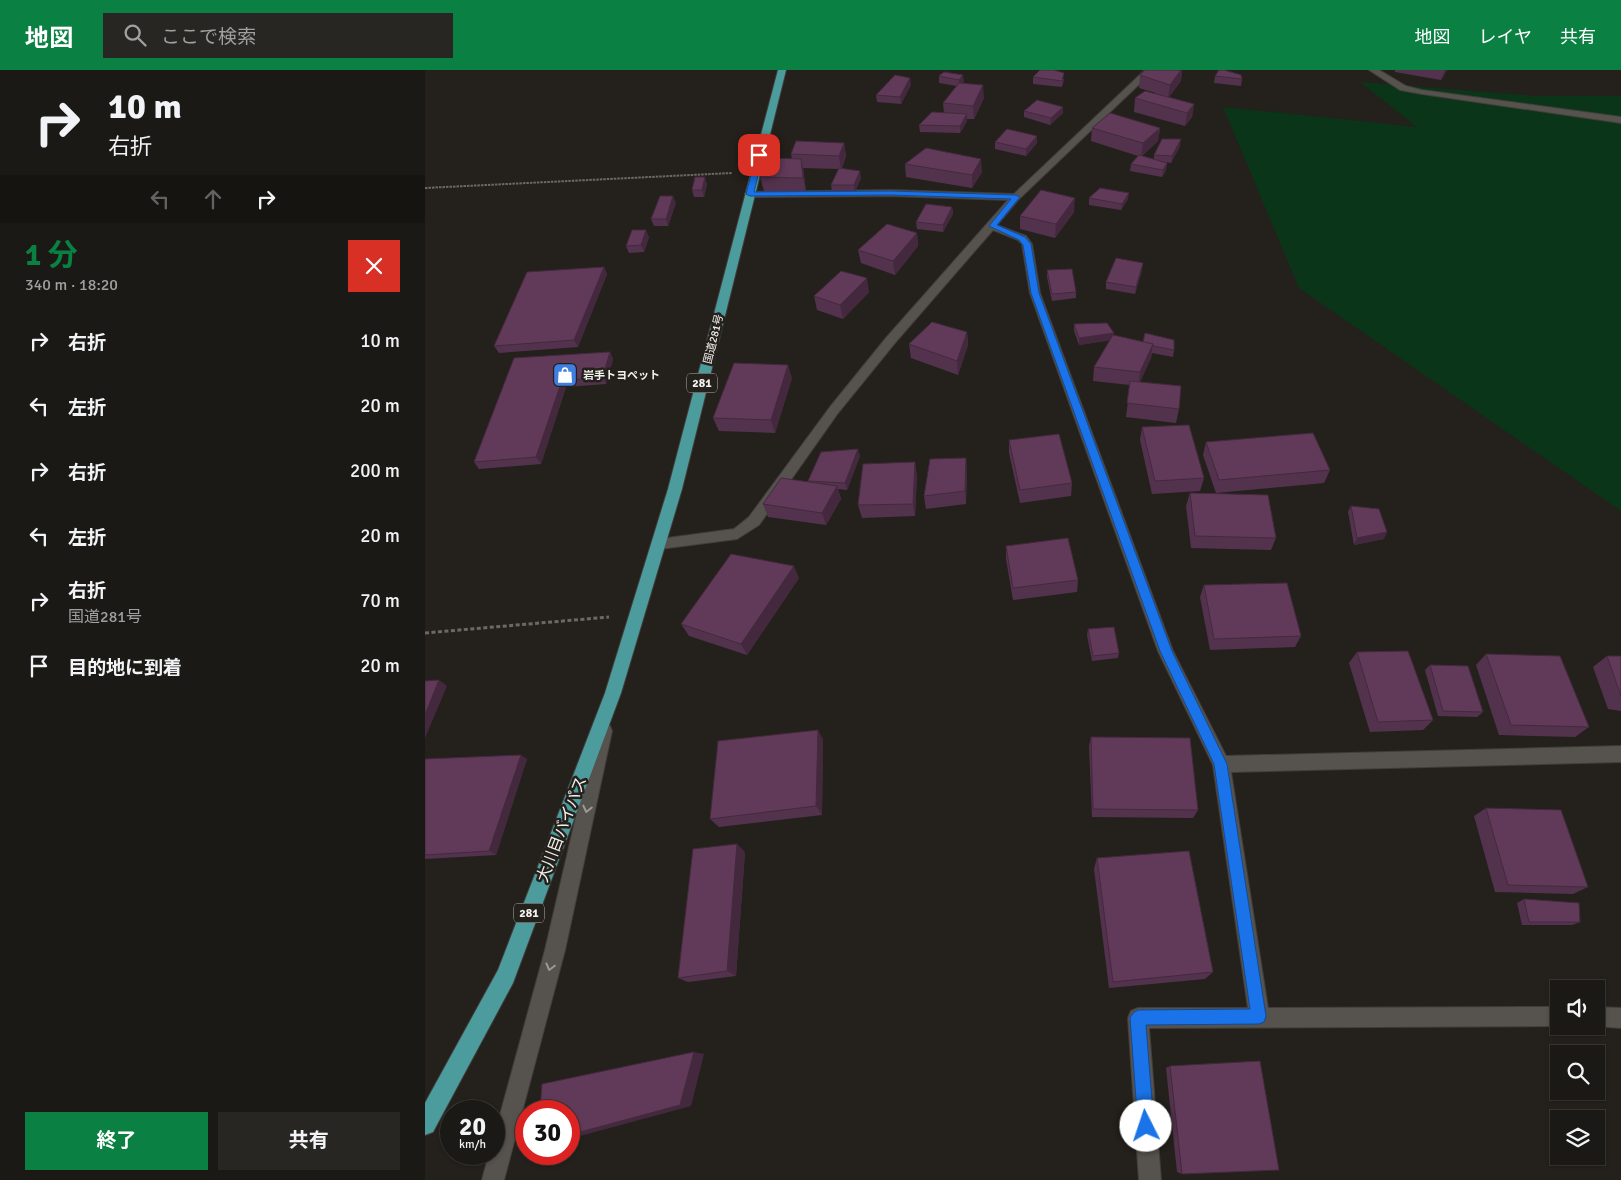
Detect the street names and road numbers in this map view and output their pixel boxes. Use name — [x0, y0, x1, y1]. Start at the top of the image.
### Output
street label: 国道281号 — [701, 313, 726, 365]
road number: 281 — [687, 374, 717, 392]
street label: 大川目バイパス — [533, 774, 591, 885]
road number: 281 — [514, 904, 544, 922]

